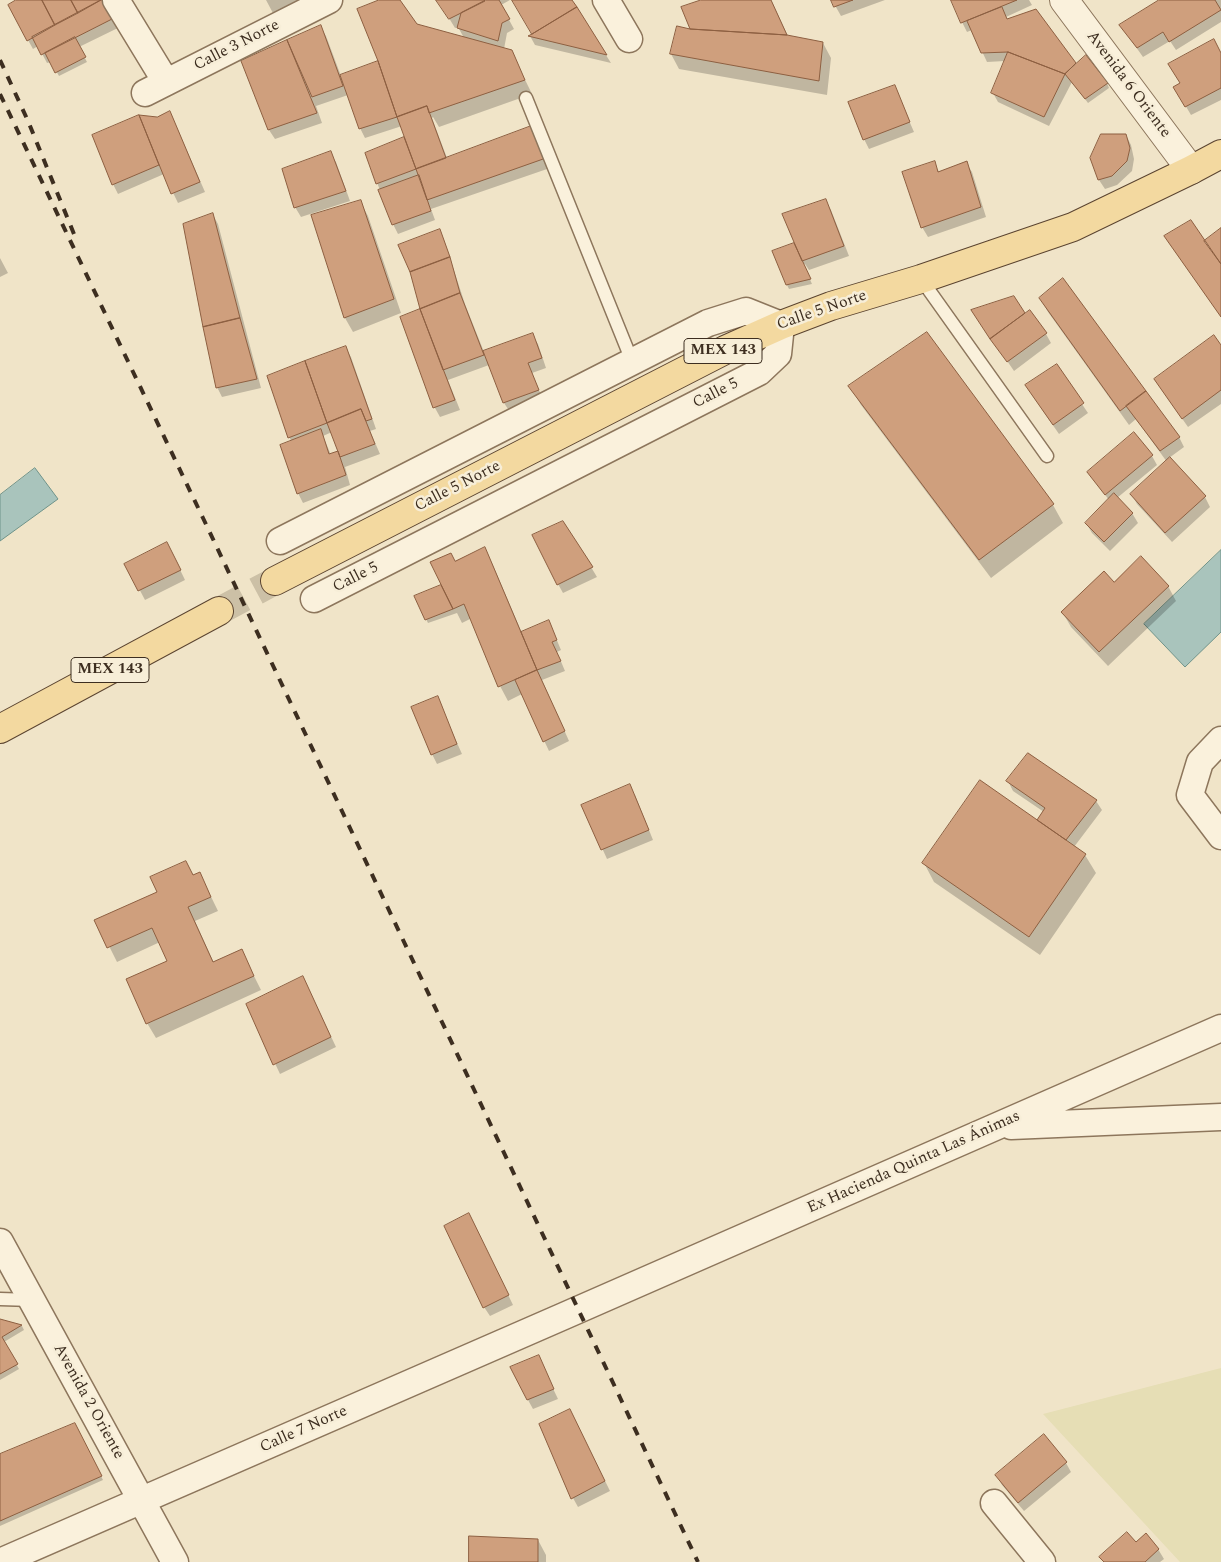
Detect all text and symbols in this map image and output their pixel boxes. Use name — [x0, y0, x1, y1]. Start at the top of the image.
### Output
street label: Calle 3 Norte — [191, 16, 283, 76]
street label: Avenida 6 Oriente — [1082, 28, 1174, 142]
street label: Calle 5 Norte — [775, 287, 869, 335]
road number: MEX 143 — [684, 338, 762, 364]
street label: Calle 5 — [690, 374, 742, 414]
street label: Calle 5 Norte — [412, 457, 504, 517]
street label: Calle 5 — [330, 558, 382, 598]
road number: MEX 143 — [71, 658, 149, 682]
street label: Ex Hacienda Quinta Las Ánimas — [805, 1107, 1023, 1219]
street label: Avenida 2 Oriente — [48, 1341, 128, 1463]
street label: Calle 7 Norte — [257, 1402, 351, 1458]

